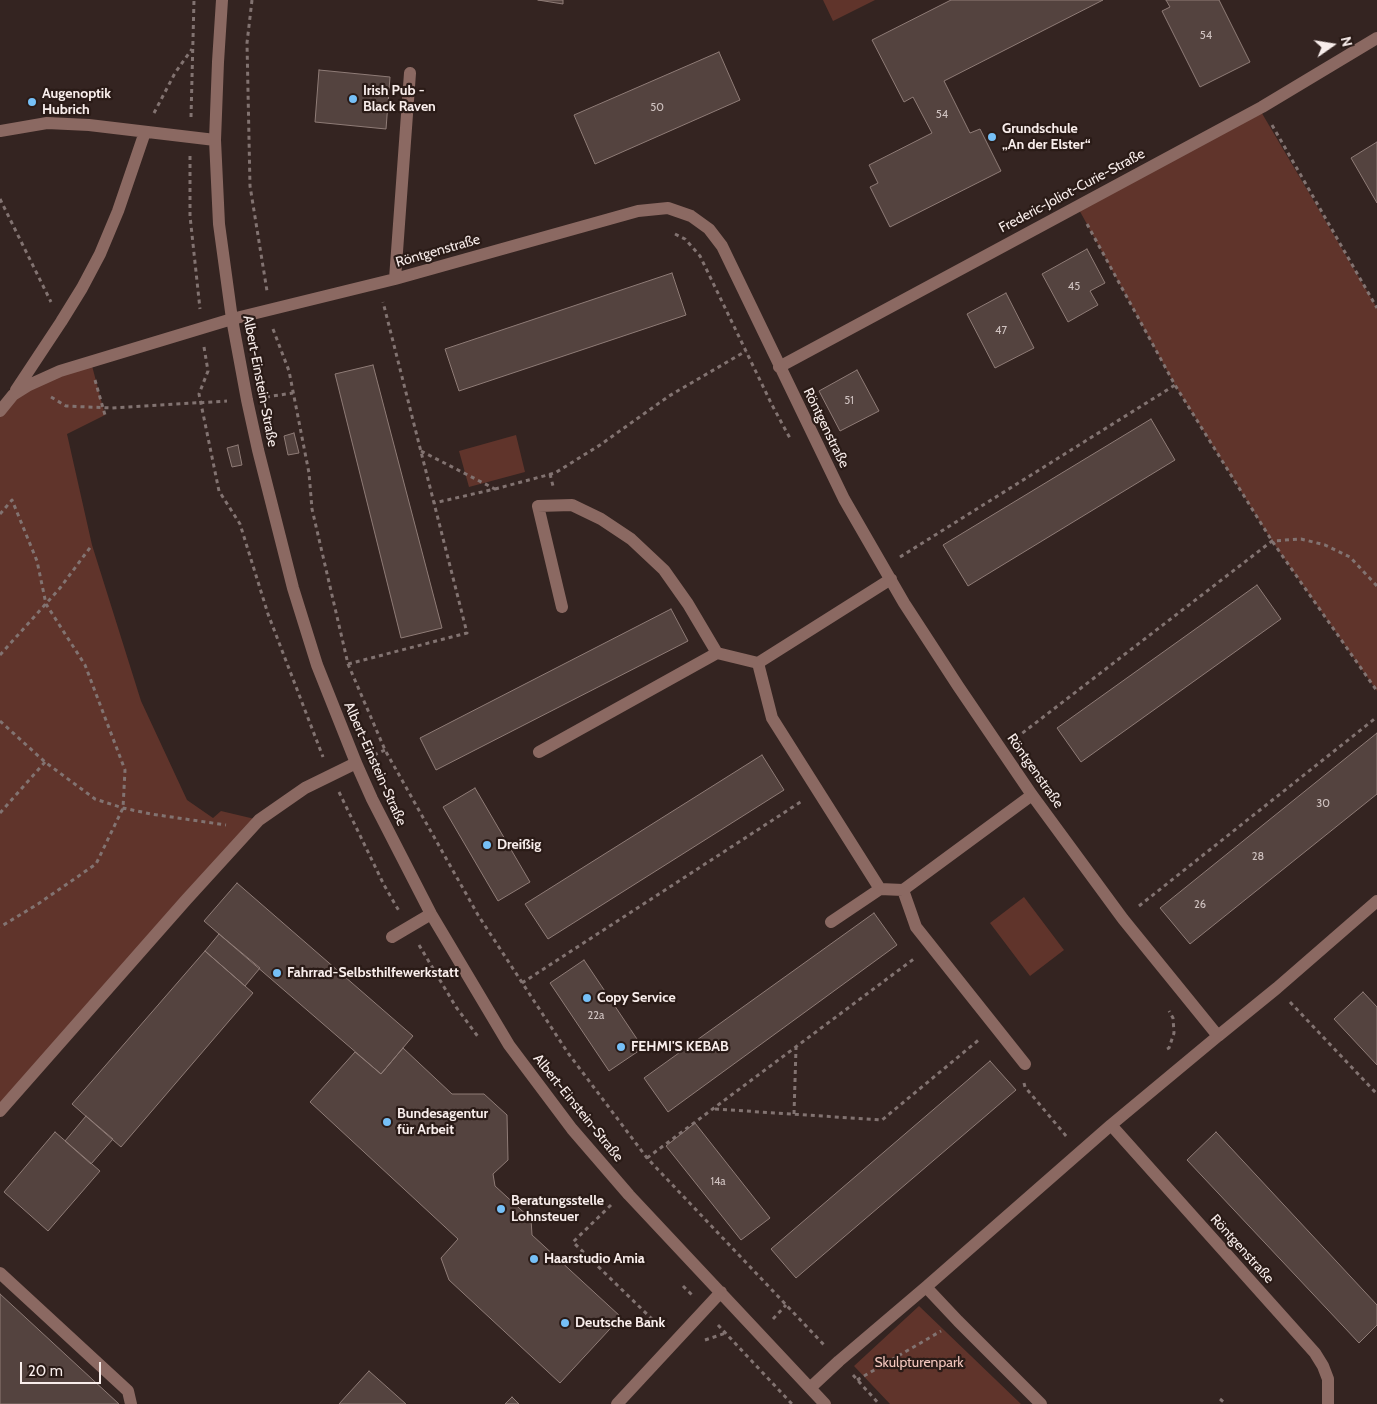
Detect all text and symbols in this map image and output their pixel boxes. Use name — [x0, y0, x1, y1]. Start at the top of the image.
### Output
north arrow — [1307, 20, 1357, 70]
house number: 54 — [1200, 29, 1212, 43]
text: N — [1337, 35, 1356, 48]
place label: Irish Pub - Black Raven — [363, 83, 436, 115]
place label: Augenoptik Hubrich — [42, 86, 111, 118]
marker: Irish Pub - Black Raven — [347, 93, 359, 105]
marker: Augenoptik Hubrich — [26, 96, 38, 108]
house number: 50 — [650, 101, 664, 115]
house number: 54 — [936, 108, 948, 122]
place label: Grundschule „An der Elster“ — [1002, 121, 1091, 154]
marker: Grundschule „An der Elster“ — [986, 131, 998, 143]
street label: Frederic-Joliot-Curie-Straße — [996, 145, 1148, 237]
street label: Röntgenstraße — [394, 231, 482, 271]
house number: 45 — [1068, 280, 1080, 294]
street label: Albert-Einstein-Straße — [239, 314, 281, 448]
house number: 47 — [995, 324, 1007, 338]
street label: Röntgenstraße — [799, 385, 853, 471]
house number: 51 — [844, 394, 854, 408]
street label: Albert-Einstein-Straße — [340, 699, 410, 829]
street label: Röntgenstraße — [1003, 731, 1067, 811]
house number: 30 — [1316, 797, 1330, 811]
place label: Dreißig — [497, 837, 541, 853]
marker: Dreißig — [481, 839, 493, 851]
house number: 28 — [1252, 850, 1264, 864]
house number: 26 — [1194, 898, 1206, 912]
place label: Fahrrad-Selbsthilfewerkstatt — [287, 965, 459, 981]
marker: Fahrrad-Selbsthilfewerkstatt — [271, 967, 283, 979]
place label: Copy Service — [597, 990, 676, 1006]
marker: Copy Service — [581, 992, 593, 1004]
house number: 22a — [588, 1009, 604, 1023]
place label: FEHMI'S KEBAB — [631, 1039, 729, 1055]
marker: FEHMI'S KEBAB — [615, 1041, 627, 1053]
street label: Albert-Einstein-Straße — [529, 1051, 627, 1165]
place label: Bundesagentur für Arbeit — [397, 1106, 488, 1138]
marker: Bundesagentur für Arbeit — [381, 1116, 393, 1128]
house number: 14a — [710, 1175, 726, 1189]
place label: Beratungsstelle Lohnsteuer — [511, 1193, 604, 1226]
marker: Beratungsstelle Lohnsteuer — [495, 1203, 507, 1215]
street label: Röntgenstraße — [1207, 1211, 1277, 1287]
place label: Haarstudio Amia — [544, 1251, 645, 1267]
marker: Haarstudio Amia — [528, 1253, 540, 1265]
place label: Deutsche Bank — [575, 1315, 665, 1331]
marker: Deutsche Bank — [559, 1317, 571, 1329]
scale bar — [22, 1352, 104, 1384]
park label: Skulpturenpark — [874, 1355, 964, 1371]
text: 20 m — [28, 1362, 63, 1380]

